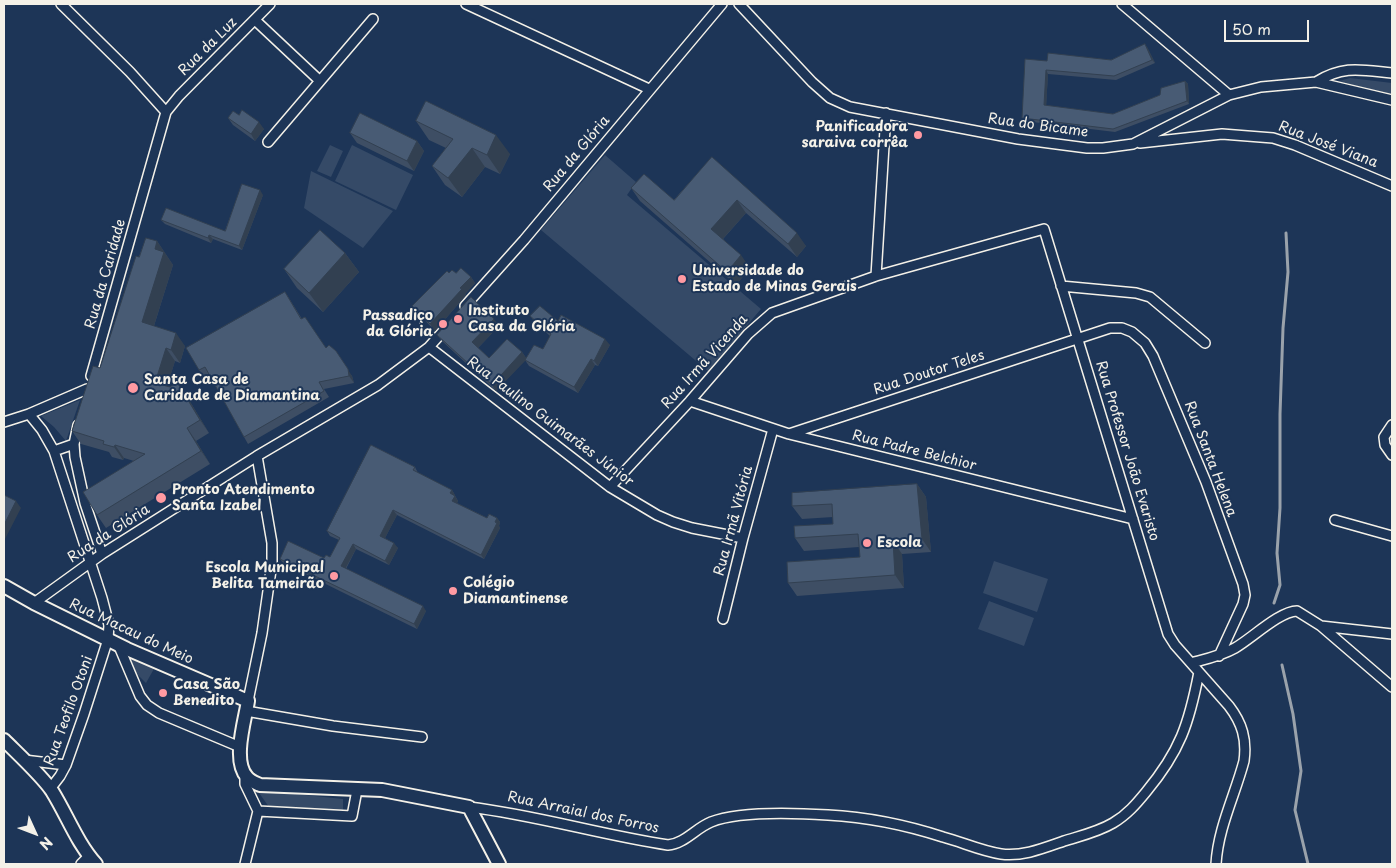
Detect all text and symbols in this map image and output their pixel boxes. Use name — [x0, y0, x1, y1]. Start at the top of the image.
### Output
scale bar — [1226, 10, 1311, 42]
street label: Rua da Luz — [175, 14, 241, 80]
text: 50 m — [1232, 17, 1271, 40]
street label: Rua do Bicame — [987, 111, 1089, 141]
street label: Rua da Glória — [540, 113, 614, 195]
street label: Rua José Viana — [1276, 118, 1380, 172]
place label: Panificadora saraiva corrêa — [802, 119, 908, 152]
marker: Panificadora saraiva corrêa — [912, 129, 924, 141]
street label: Rua da Caridade — [82, 217, 130, 331]
place label: Universidade do Estado de Minas Gerais — [692, 263, 857, 296]
marker: Universidade do Estado de Minas Gerais — [676, 273, 688, 285]
place label: Instituto Casa da Glória — [468, 303, 575, 336]
place label: Passadiço da Glória — [363, 308, 433, 341]
street label: Rua Irmã Vicenda — [658, 311, 752, 413]
marker: Instituto Casa da Glória — [452, 313, 464, 325]
marker: Passadiço da Glória — [437, 318, 449, 330]
street label: Rua Doutor Teles — [871, 347, 987, 399]
street label: Rua Paulino Guimarães Júnior — [463, 354, 637, 490]
street label: Rua Professor João Evaristo — [1092, 359, 1162, 543]
place label: Santa Casa de Caridade de Diamantina — [144, 372, 320, 404]
marker: Santa Casa de Caridade de Diamantina — [126, 381, 140, 395]
street label: Rua Santa Helena — [1180, 399, 1240, 519]
street label: Rua Padre Belchior — [850, 427, 978, 475]
street label: Rua Irmã Vitória — [711, 464, 757, 578]
place label: Pronto Atendimento Santa Izabel — [172, 482, 315, 514]
marker: Pronto Atendimento Santa Izabel — [154, 491, 168, 505]
street label: Rua da Glória — [65, 501, 153, 567]
place label: Escola — [877, 535, 922, 551]
marker: Escola — [861, 537, 873, 549]
place label: Escola Municipal Belita Tameirão — [205, 560, 324, 592]
marker: Escola Municipal Belita Tameirão — [328, 570, 340, 582]
place label: Colégio Diamantinense — [463, 575, 568, 608]
marker: Colégio Diamantinense — [447, 585, 459, 597]
street label: Rua Macau do Meio — [66, 596, 196, 668]
street label: Rua Teofilo Otoni — [41, 654, 97, 768]
place label: Casa São Benedito — [173, 677, 240, 710]
marker: Casa São Benedito — [157, 687, 169, 699]
street label: Rua Arraial dos Forros — [506, 789, 660, 837]
north arrow — [10, 808, 60, 858]
text: N — [35, 832, 58, 855]

